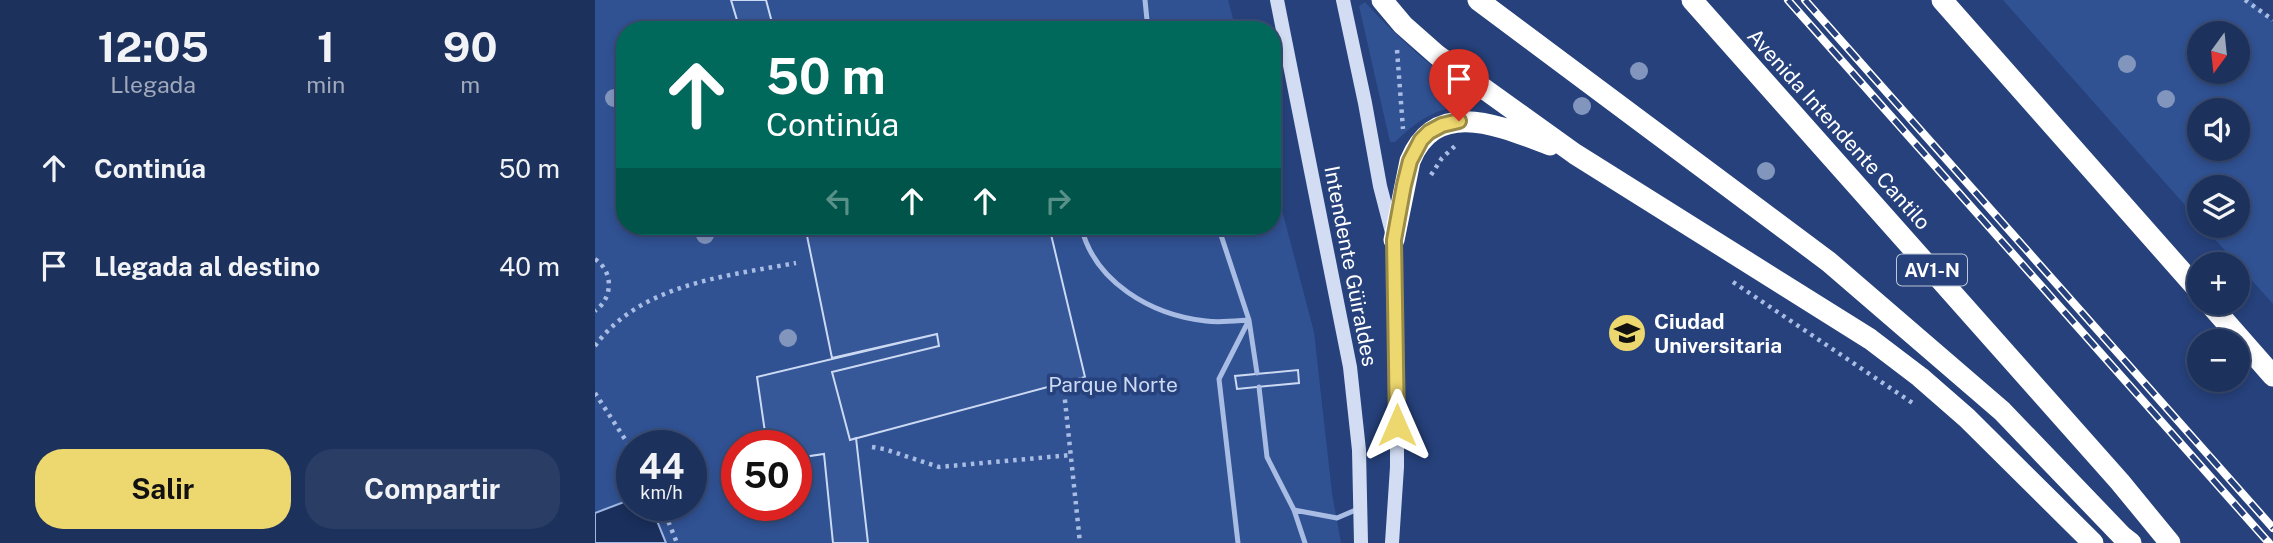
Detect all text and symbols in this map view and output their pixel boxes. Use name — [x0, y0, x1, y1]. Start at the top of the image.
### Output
north arrow — [2187, 21, 2251, 84]
map controls — [2187, 21, 2250, 392]
text: 12:05 — [97, 22, 209, 71]
text: 1 — [317, 22, 335, 71]
text: 90 — [443, 22, 497, 71]
street label: Avenida Intendente Cantilo — [1742, 23, 1936, 235]
text: 50 m — [766, 47, 886, 105]
icon: ahead — [651, 49, 742, 140]
pin — [1429, 49, 1489, 121]
icon: arrive — [1440, 60, 1478, 98]
text: Llegada — [110, 71, 196, 98]
text: min — [306, 71, 345, 98]
text: m — [460, 71, 480, 98]
button: sound — [2187, 98, 2250, 161]
text: Continúa — [766, 106, 899, 143]
icon: ahead — [35, 149, 73, 187]
text: Continúa — [94, 153, 206, 184]
text: 50 m — [499, 153, 560, 184]
street label: Intendente Güiraldes — [1319, 164, 1383, 368]
button: layers — [2187, 175, 2250, 238]
icon: left — [820, 182, 858, 220]
icon: ahead — [893, 182, 931, 220]
icon: ahead — [966, 182, 1004, 220]
icon: right — [1039, 182, 1077, 220]
icon: arrive — [35, 247, 73, 285]
text: Llegada al destino — [94, 251, 320, 282]
text: 40 m — [499, 251, 560, 282]
button: + — [2187, 252, 2250, 315]
road number: AV1-N — [1897, 254, 1967, 286]
place label: Ciudad Universitaria — [1654, 309, 1782, 358]
school or university icon: Ciudad Universitaria — [1606, 312, 1648, 354]
button: − — [2187, 329, 2250, 392]
park label: Parque Norte — [1048, 372, 1178, 397]
position arrow — [1360, 388, 1434, 462]
speed limit sign: 50 — [721, 430, 812, 521]
text: 44 — [639, 446, 684, 487]
button: Salir — [35, 449, 291, 529]
button: Compartir — [305, 449, 560, 529]
text: km/h — [640, 482, 683, 503]

